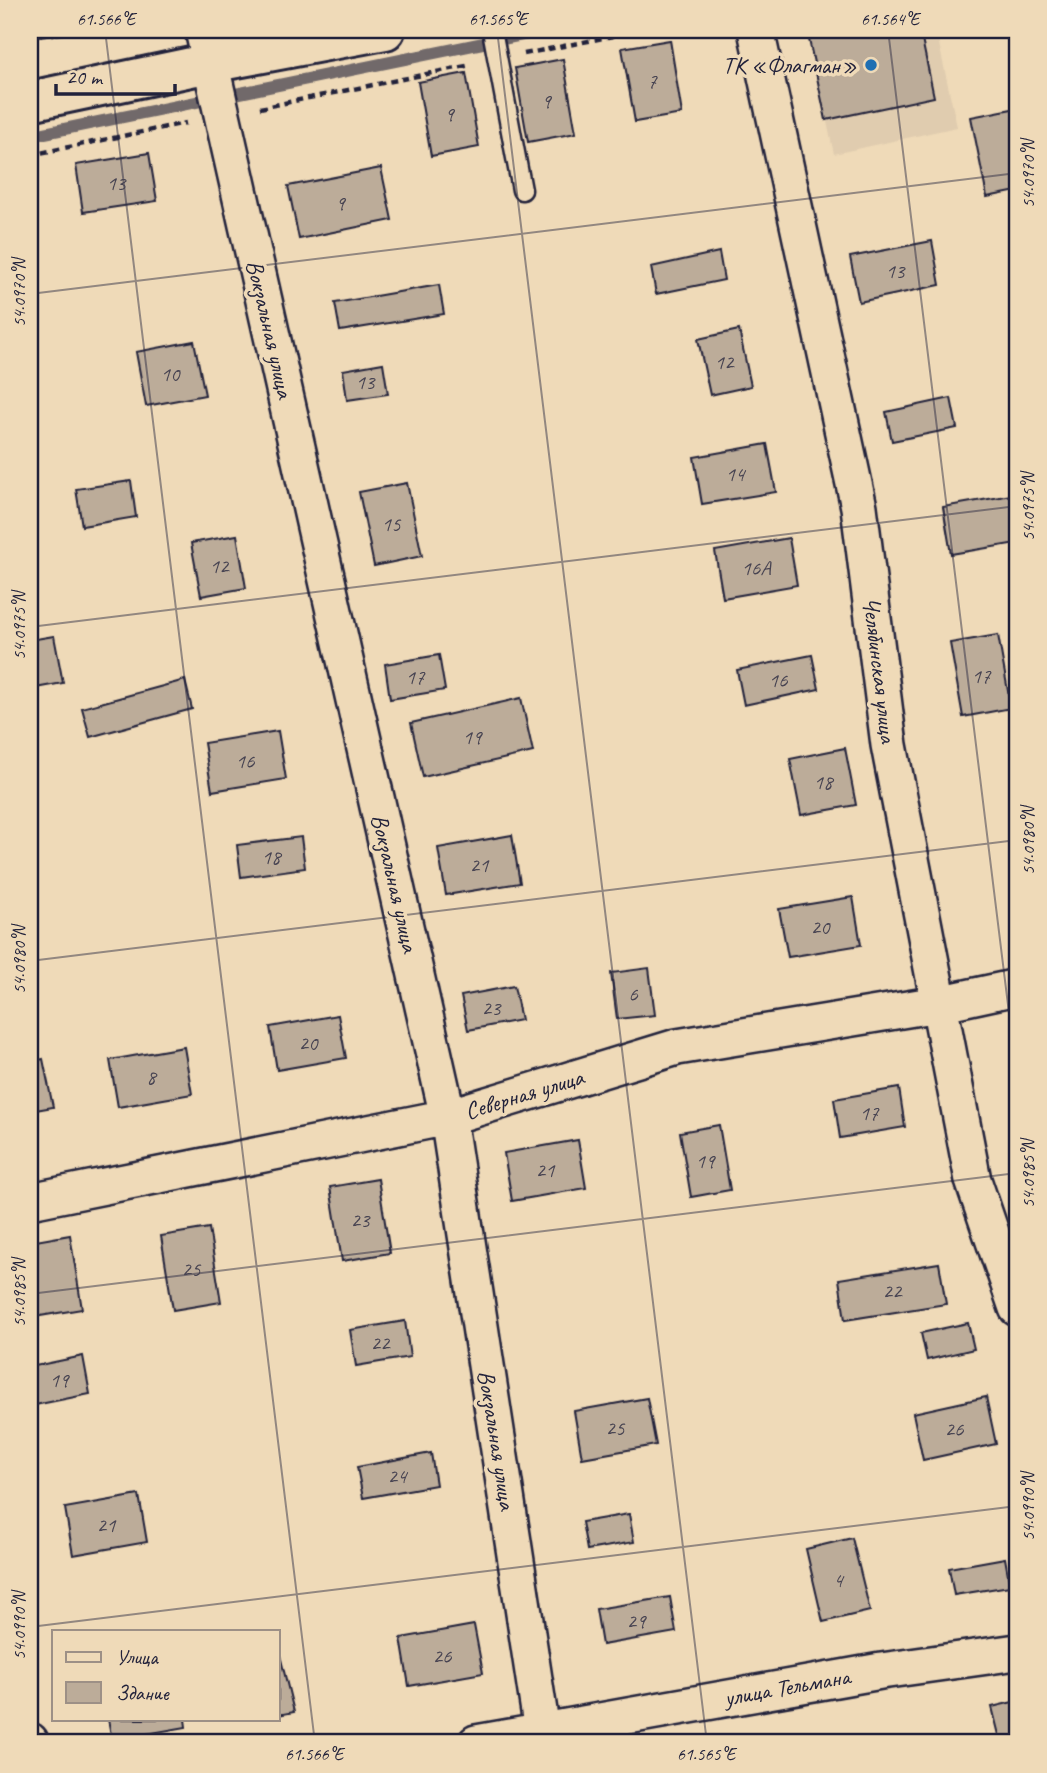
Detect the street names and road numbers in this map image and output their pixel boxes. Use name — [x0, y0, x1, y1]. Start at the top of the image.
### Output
street label: Вокзальная улица — [240, 257, 301, 402]
street label: Челябинская улица — [856, 595, 904, 746]
street label: Вокзальная улица — [365, 811, 426, 956]
street label: Северная улица — [461, 1061, 588, 1126]
street label: Вокзальная улица — [471, 1368, 523, 1513]
street label: улица Тельмана — [720, 1661, 854, 1713]

